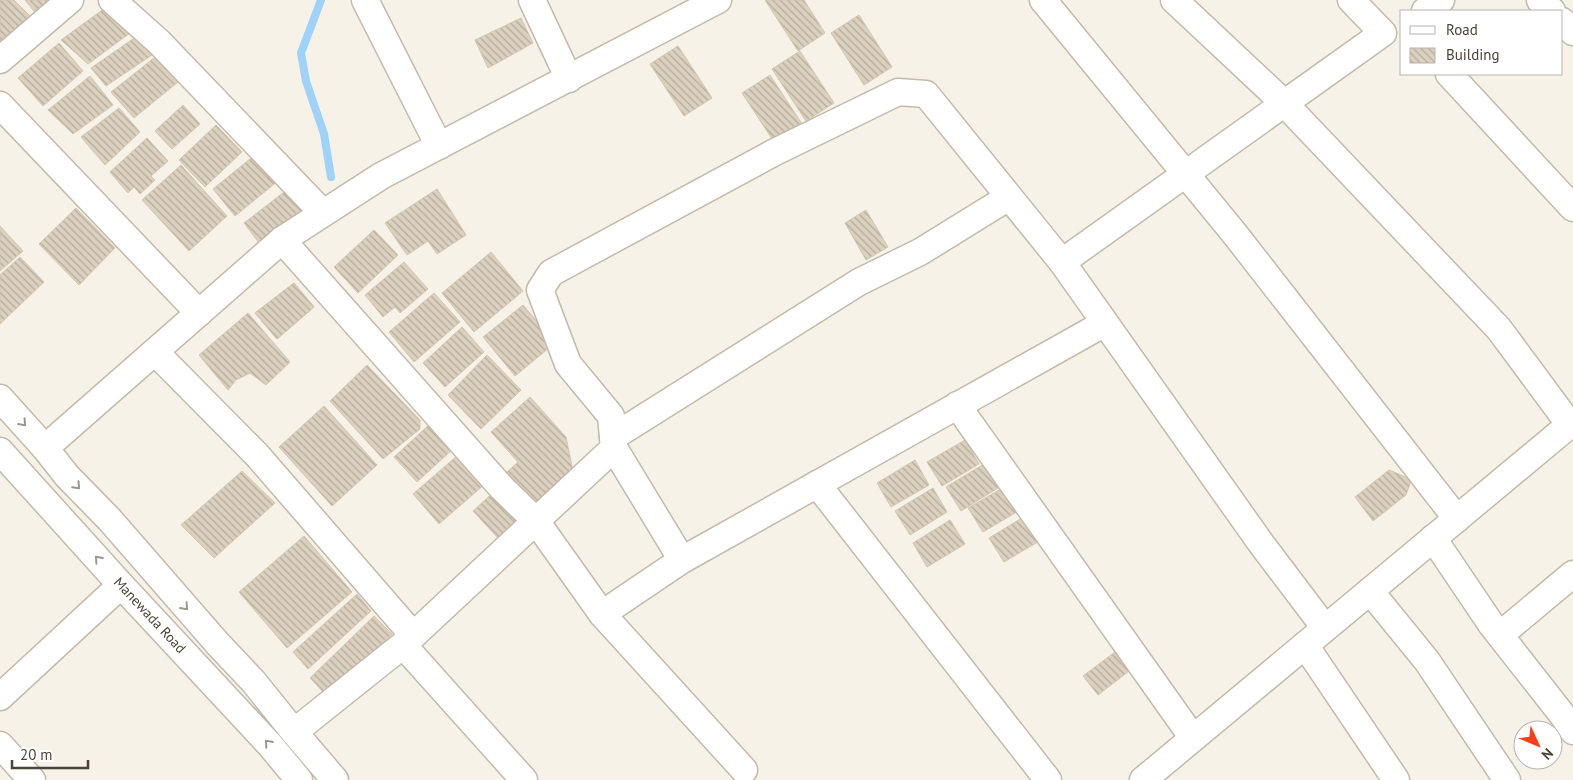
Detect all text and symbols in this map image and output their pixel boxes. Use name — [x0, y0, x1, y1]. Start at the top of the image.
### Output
legend — [1400, 10, 1563, 75]
text: Road — [1446, 20, 1478, 39]
text: Building — [1446, 45, 1500, 64]
one-way arrow — [17, 418, 26, 427]
one-way arrow — [71, 480, 80, 489]
one-way arrow — [95, 556, 104, 565]
street label: Manewada Road — [110, 573, 190, 657]
one-way arrow — [179, 601, 188, 610]
north arrow — [1513, 720, 1563, 770]
scale bar — [12, 738, 89, 770]
one-way arrow — [265, 739, 274, 748]
text: N — [1538, 744, 1557, 764]
text: 20 m — [20, 745, 53, 764]

